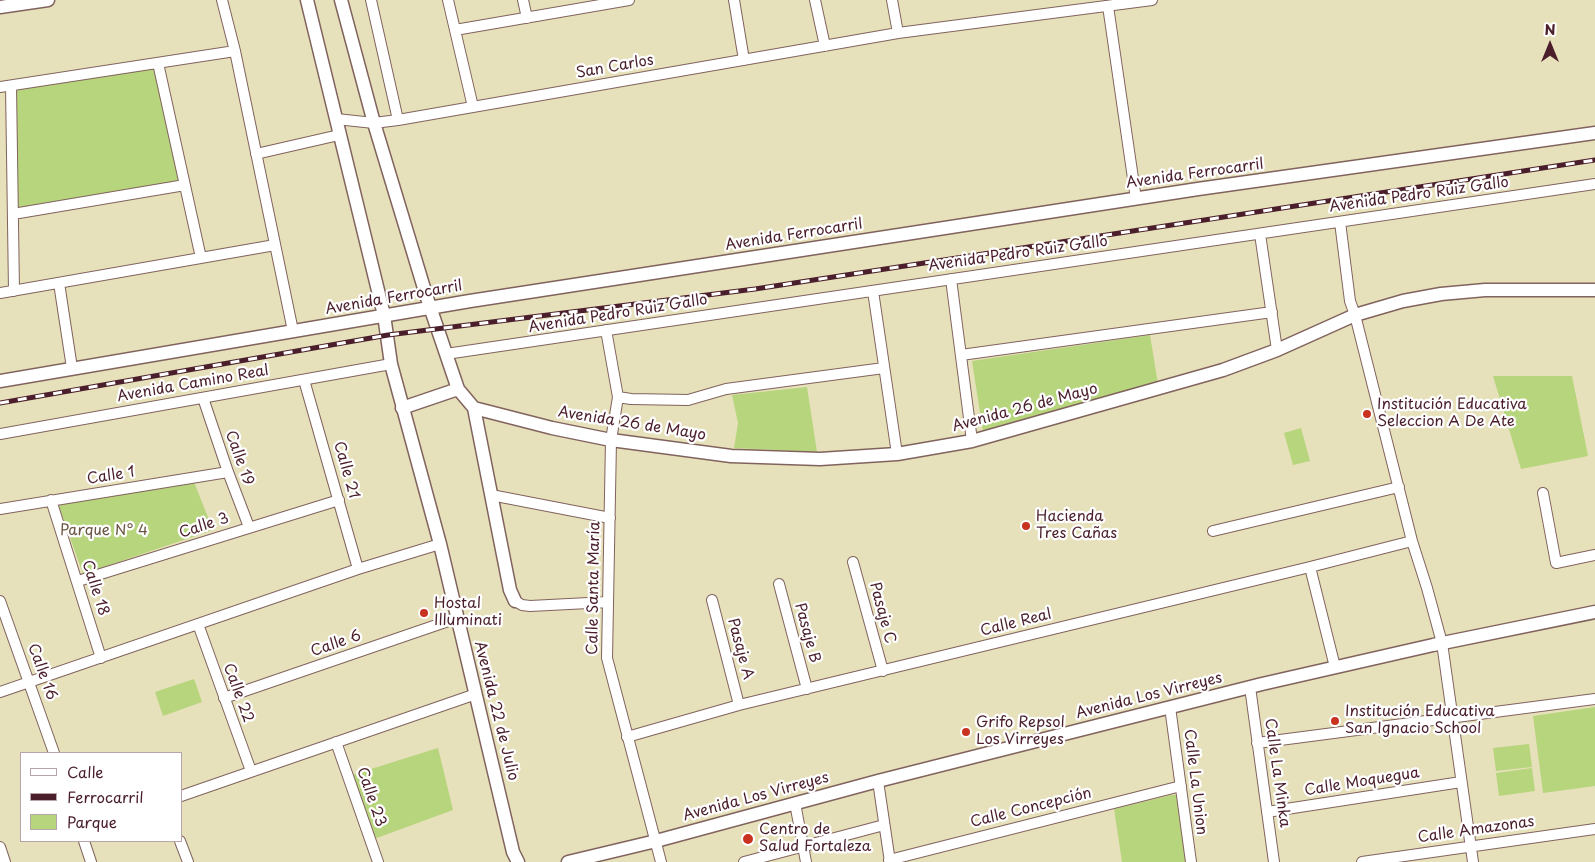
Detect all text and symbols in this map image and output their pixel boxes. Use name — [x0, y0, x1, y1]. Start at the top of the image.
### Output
text: N — [1544, 19, 1556, 40]
north arrow — [1525, 20, 1575, 70]
street label: San Carlos — [575, 51, 655, 83]
street label: Avenida Ferrocarril — [1125, 155, 1265, 193]
street label: Avenida Pedro Ruiz Gallo — [1328, 174, 1510, 216]
street label: Avenida Ferrocarril — [724, 215, 864, 255]
street label: Avenida Pedro Ruiz Gallo — [927, 233, 1109, 275]
street label: Avenida Ferrocarril — [324, 277, 464, 319]
street label: Avenida Pedro Ruiz Gallo — [527, 291, 709, 337]
street label: Avenida Camino Real — [116, 362, 270, 406]
street label: Avenida 26 de Mayo — [950, 380, 1100, 436]
place label: Institución Educativa Seleccion A De Ate — [1377, 396, 1527, 431]
street label: Avenida 26 de Mayo — [557, 403, 707, 445]
marker: Institución Educativa Seleccion A De Ate — [1361, 408, 1373, 420]
street label: Calle 19 — [221, 428, 257, 488]
street label: Calle 21 — [329, 439, 363, 501]
street label: Calle 1 — [86, 463, 136, 489]
place label: Hacienda Tres Cañas — [1036, 508, 1117, 543]
street label: Calle 3 — [177, 510, 231, 542]
marker: Hacienda Tres Cañas — [1020, 520, 1032, 532]
street label: Calle Santa María — [584, 521, 604, 655]
park label: Parque N° 4 — [60, 522, 148, 540]
street label: Calle 18 — [78, 558, 112, 618]
street label: Pasaje C — [865, 580, 899, 646]
place label: Hostal Illuminati — [434, 595, 502, 630]
street label: Pasaje B — [790, 601, 824, 665]
street label: Calle Real — [979, 605, 1053, 641]
marker: Hostal Illuminati — [418, 607, 430, 619]
street label: Pasaje A — [723, 616, 757, 682]
street label: Calle 6 — [309, 627, 363, 661]
street label: Avenida 22 de Julio — [470, 639, 522, 783]
street label: Calle 16 — [24, 641, 60, 703]
street label: Calle 22 — [219, 661, 257, 725]
street label: Avenida Los Virreyes — [1074, 669, 1224, 723]
place label: Institución Educativa San Ignacio School — [1345, 703, 1495, 738]
place label: Grifo Repsol Los Virreyes — [976, 714, 1065, 749]
marker: Institución Educativa San Ignacio School — [1329, 715, 1341, 727]
street label: Calle La Minka — [1260, 717, 1294, 829]
marker: Grifo Repsol Los Virreyes — [960, 726, 972, 738]
street label: Calle La Union — [1180, 728, 1210, 836]
legend — [20, 752, 182, 842]
text: Calle — [67, 760, 104, 783]
street label: Calle Moquegua — [1303, 764, 1421, 800]
street label: Calle 23 — [352, 765, 390, 829]
street label: Avenida Los Virreyes — [681, 769, 831, 825]
street label: Calle Concepción — [969, 784, 1093, 832]
text: Ferrocarril — [67, 785, 144, 808]
text: Parque — [67, 810, 117, 833]
street label: Calle Amazonas — [1417, 813, 1535, 847]
place label: Centro de Salud Fortaleza — [759, 821, 871, 856]
marker: Centro de Salud Fortaleza — [741, 832, 755, 846]

